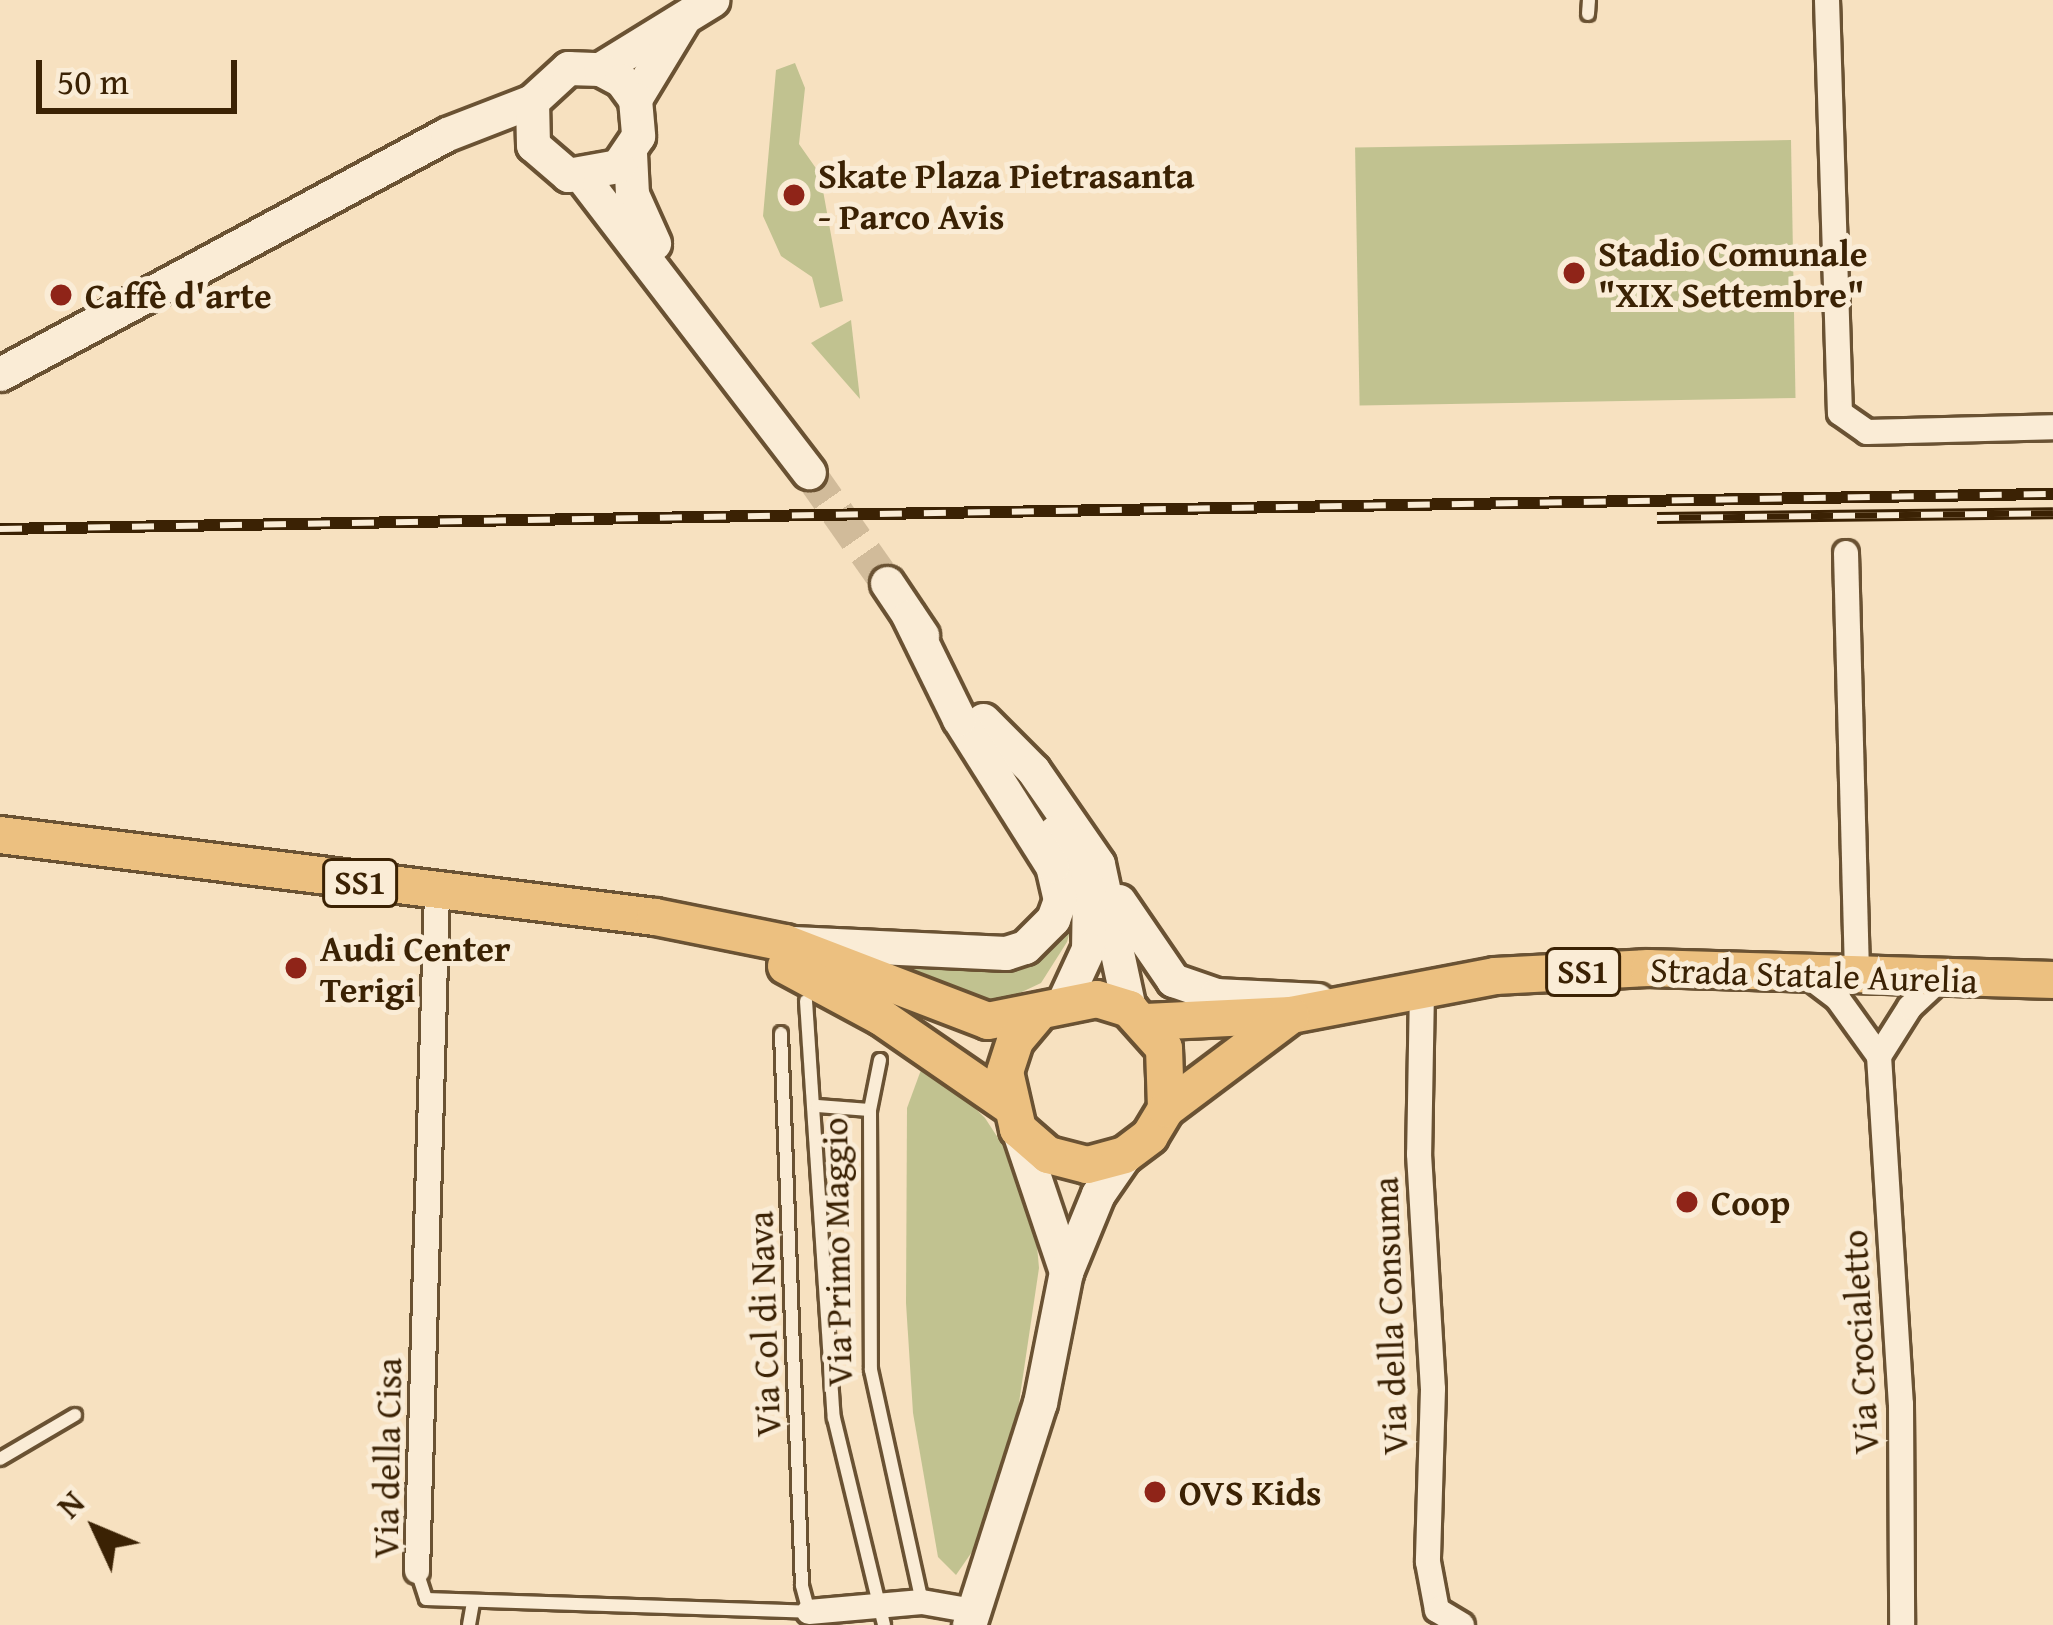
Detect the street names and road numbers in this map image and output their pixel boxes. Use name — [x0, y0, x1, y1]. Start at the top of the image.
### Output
road number: SS1 — [321, 856, 399, 910]
road number: SS1 — [1544, 945, 1622, 999]
street label: Strada Statale Aurelia — [1650, 947, 1978, 1001]
street label: Via Primo Maggio — [812, 1117, 860, 1387]
street label: Via della Consuma — [1363, 1176, 1415, 1456]
street label: Via Col di Nava — [737, 1210, 789, 1438]
street label: Via Crocialetto — [1832, 1229, 1886, 1455]
street label: Via della Cisa — [363, 1357, 409, 1559]

